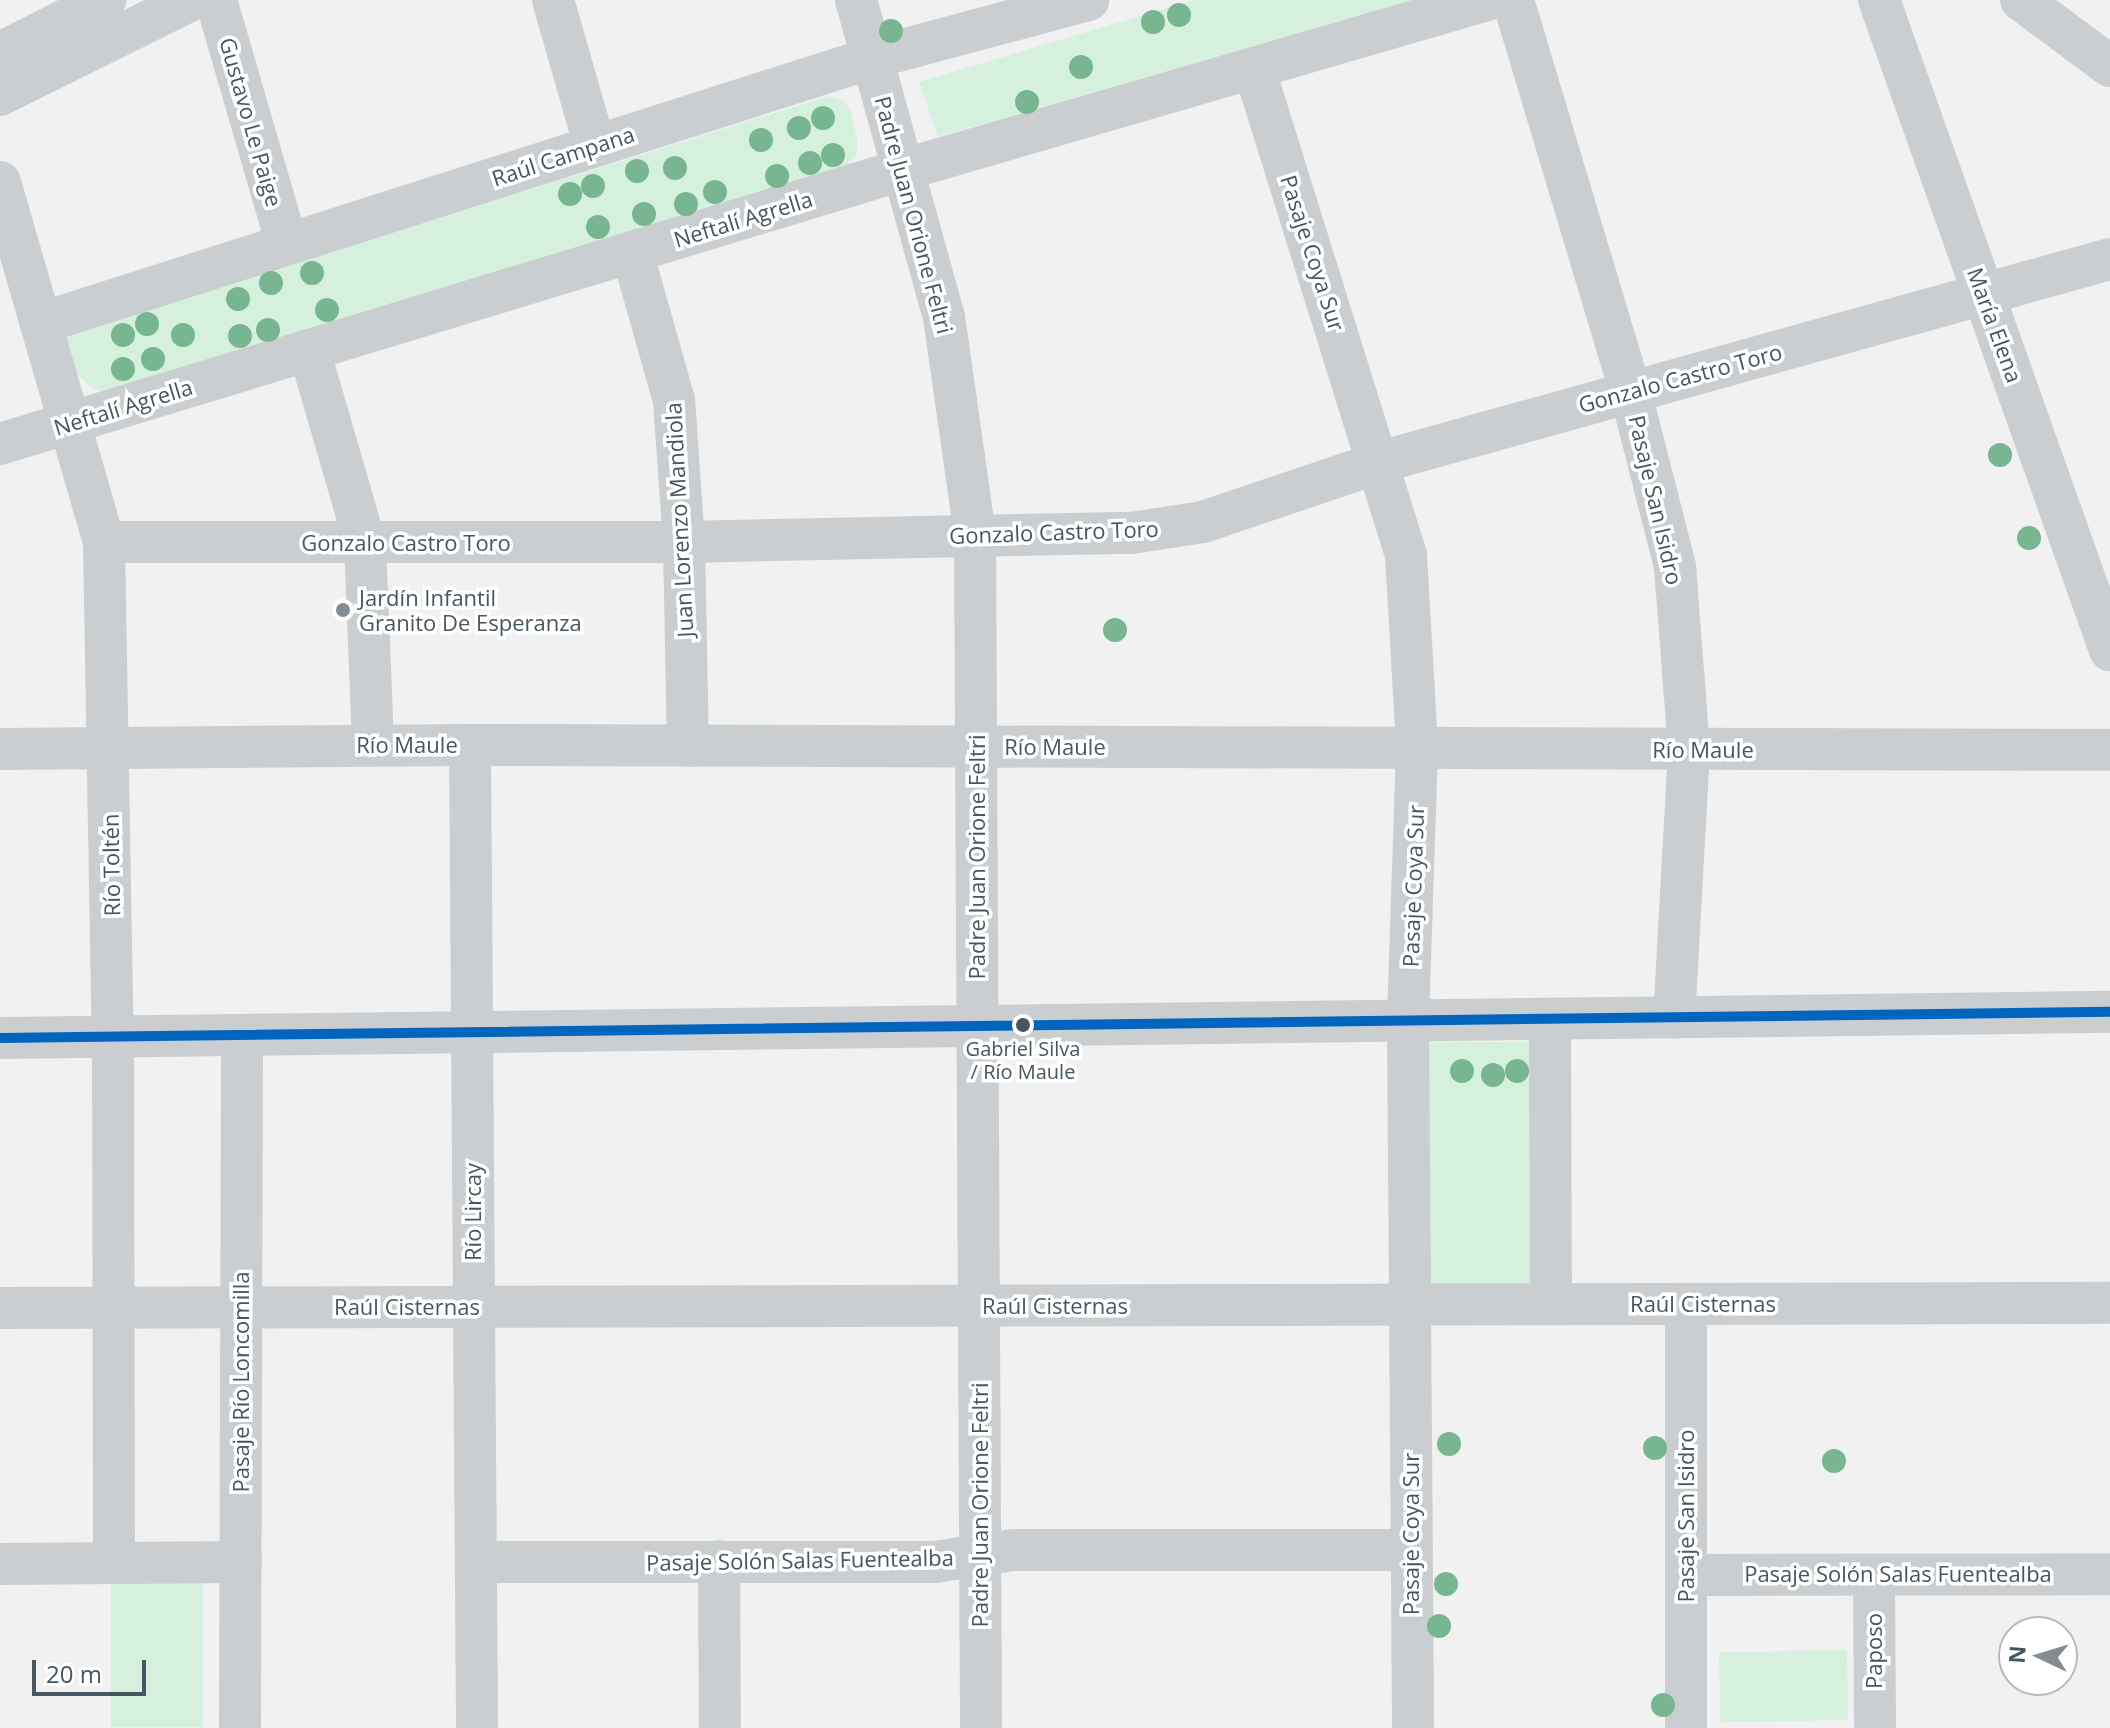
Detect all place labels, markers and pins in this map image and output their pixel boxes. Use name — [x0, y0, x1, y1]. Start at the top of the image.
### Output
place label: Jardín Infantil Granito De Esperanza — [359, 584, 582, 636]
marker: Jardín Infantil Granito De Esperanza — [334, 601, 352, 619]
marker: Gabriel Silva / Río Maule — [1015, 1017, 1031, 1033]
place label: Gabriel Silva / Río Maule — [966, 1036, 1080, 1083]

